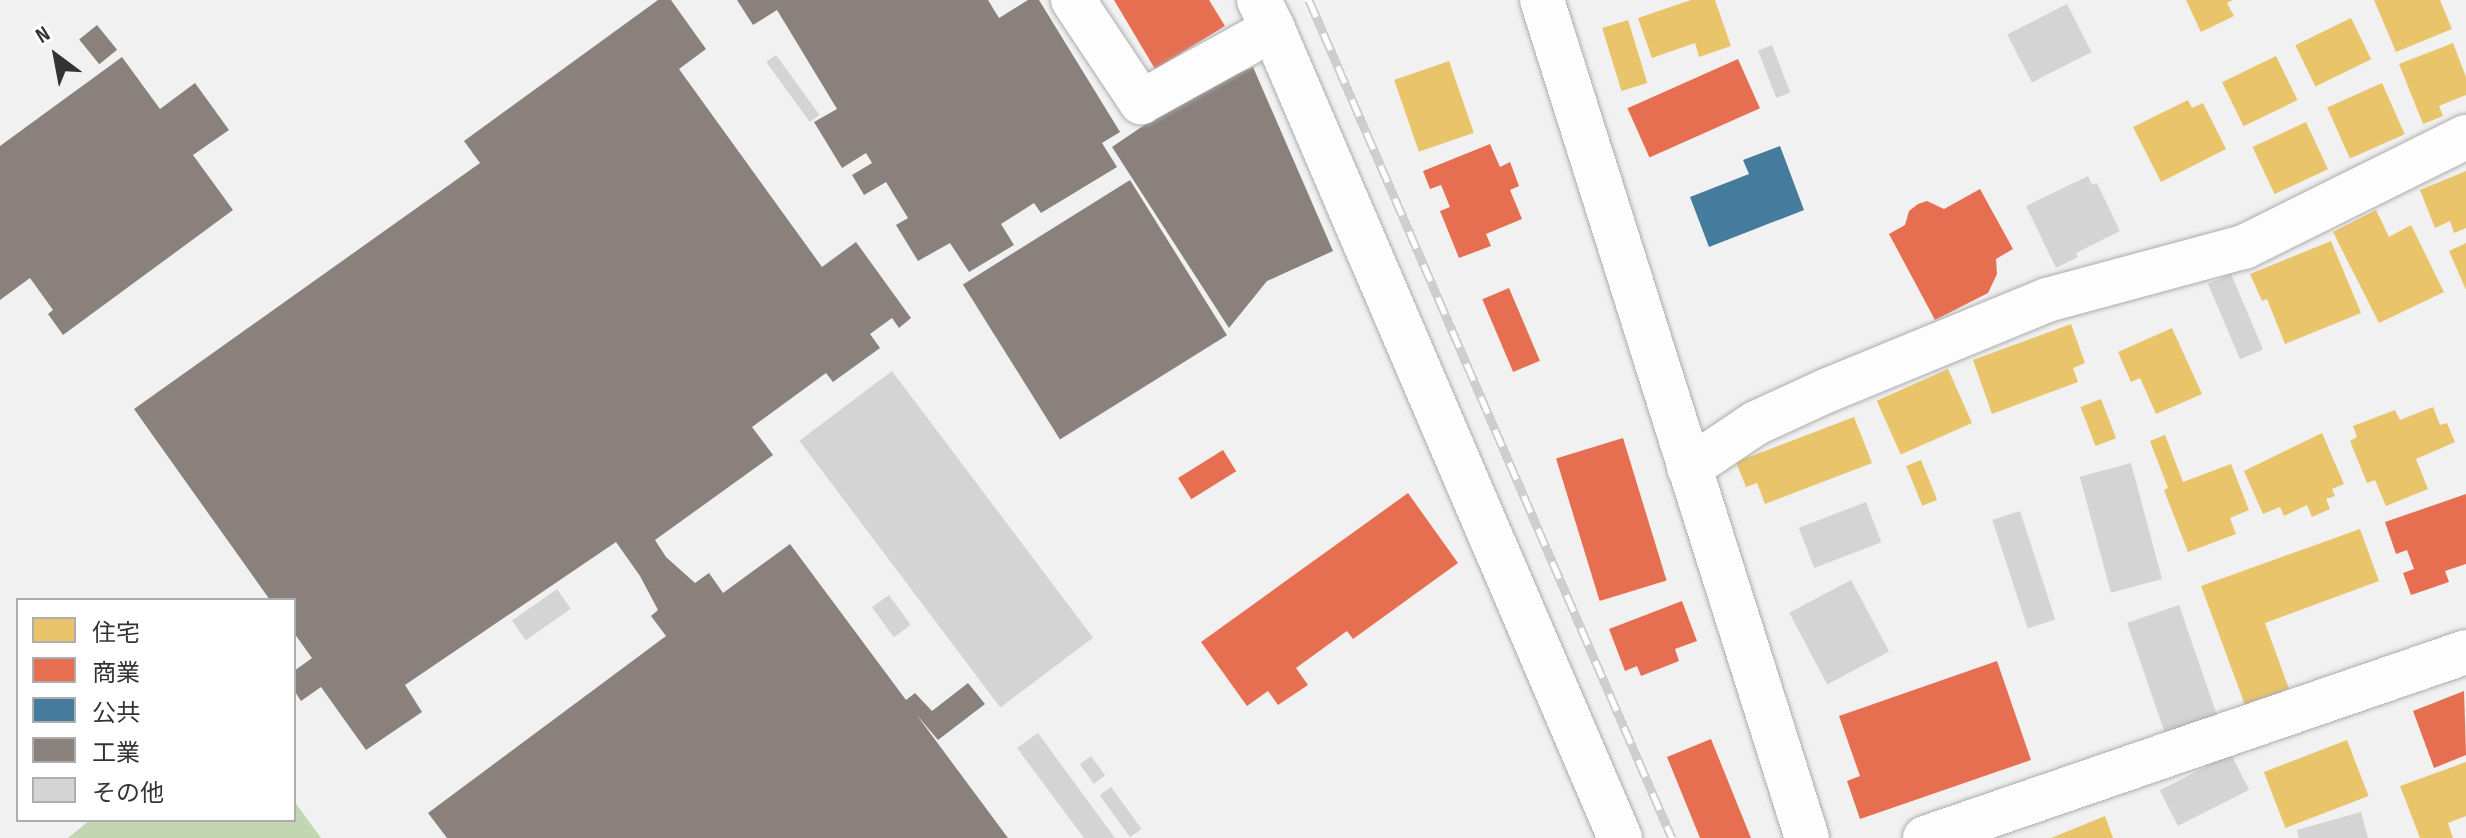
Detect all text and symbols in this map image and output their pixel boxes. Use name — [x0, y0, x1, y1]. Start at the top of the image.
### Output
north arrow — [16, 16, 96, 96]
text: N — [31, 21, 55, 50]
legend — [16, 598, 296, 822]
text: 住宅 — [92, 619, 140, 648]
text: 商業 — [92, 659, 140, 688]
text: 公共 — [92, 699, 140, 728]
text: 工業 — [92, 739, 140, 768]
text: その他 — [92, 779, 164, 808]

